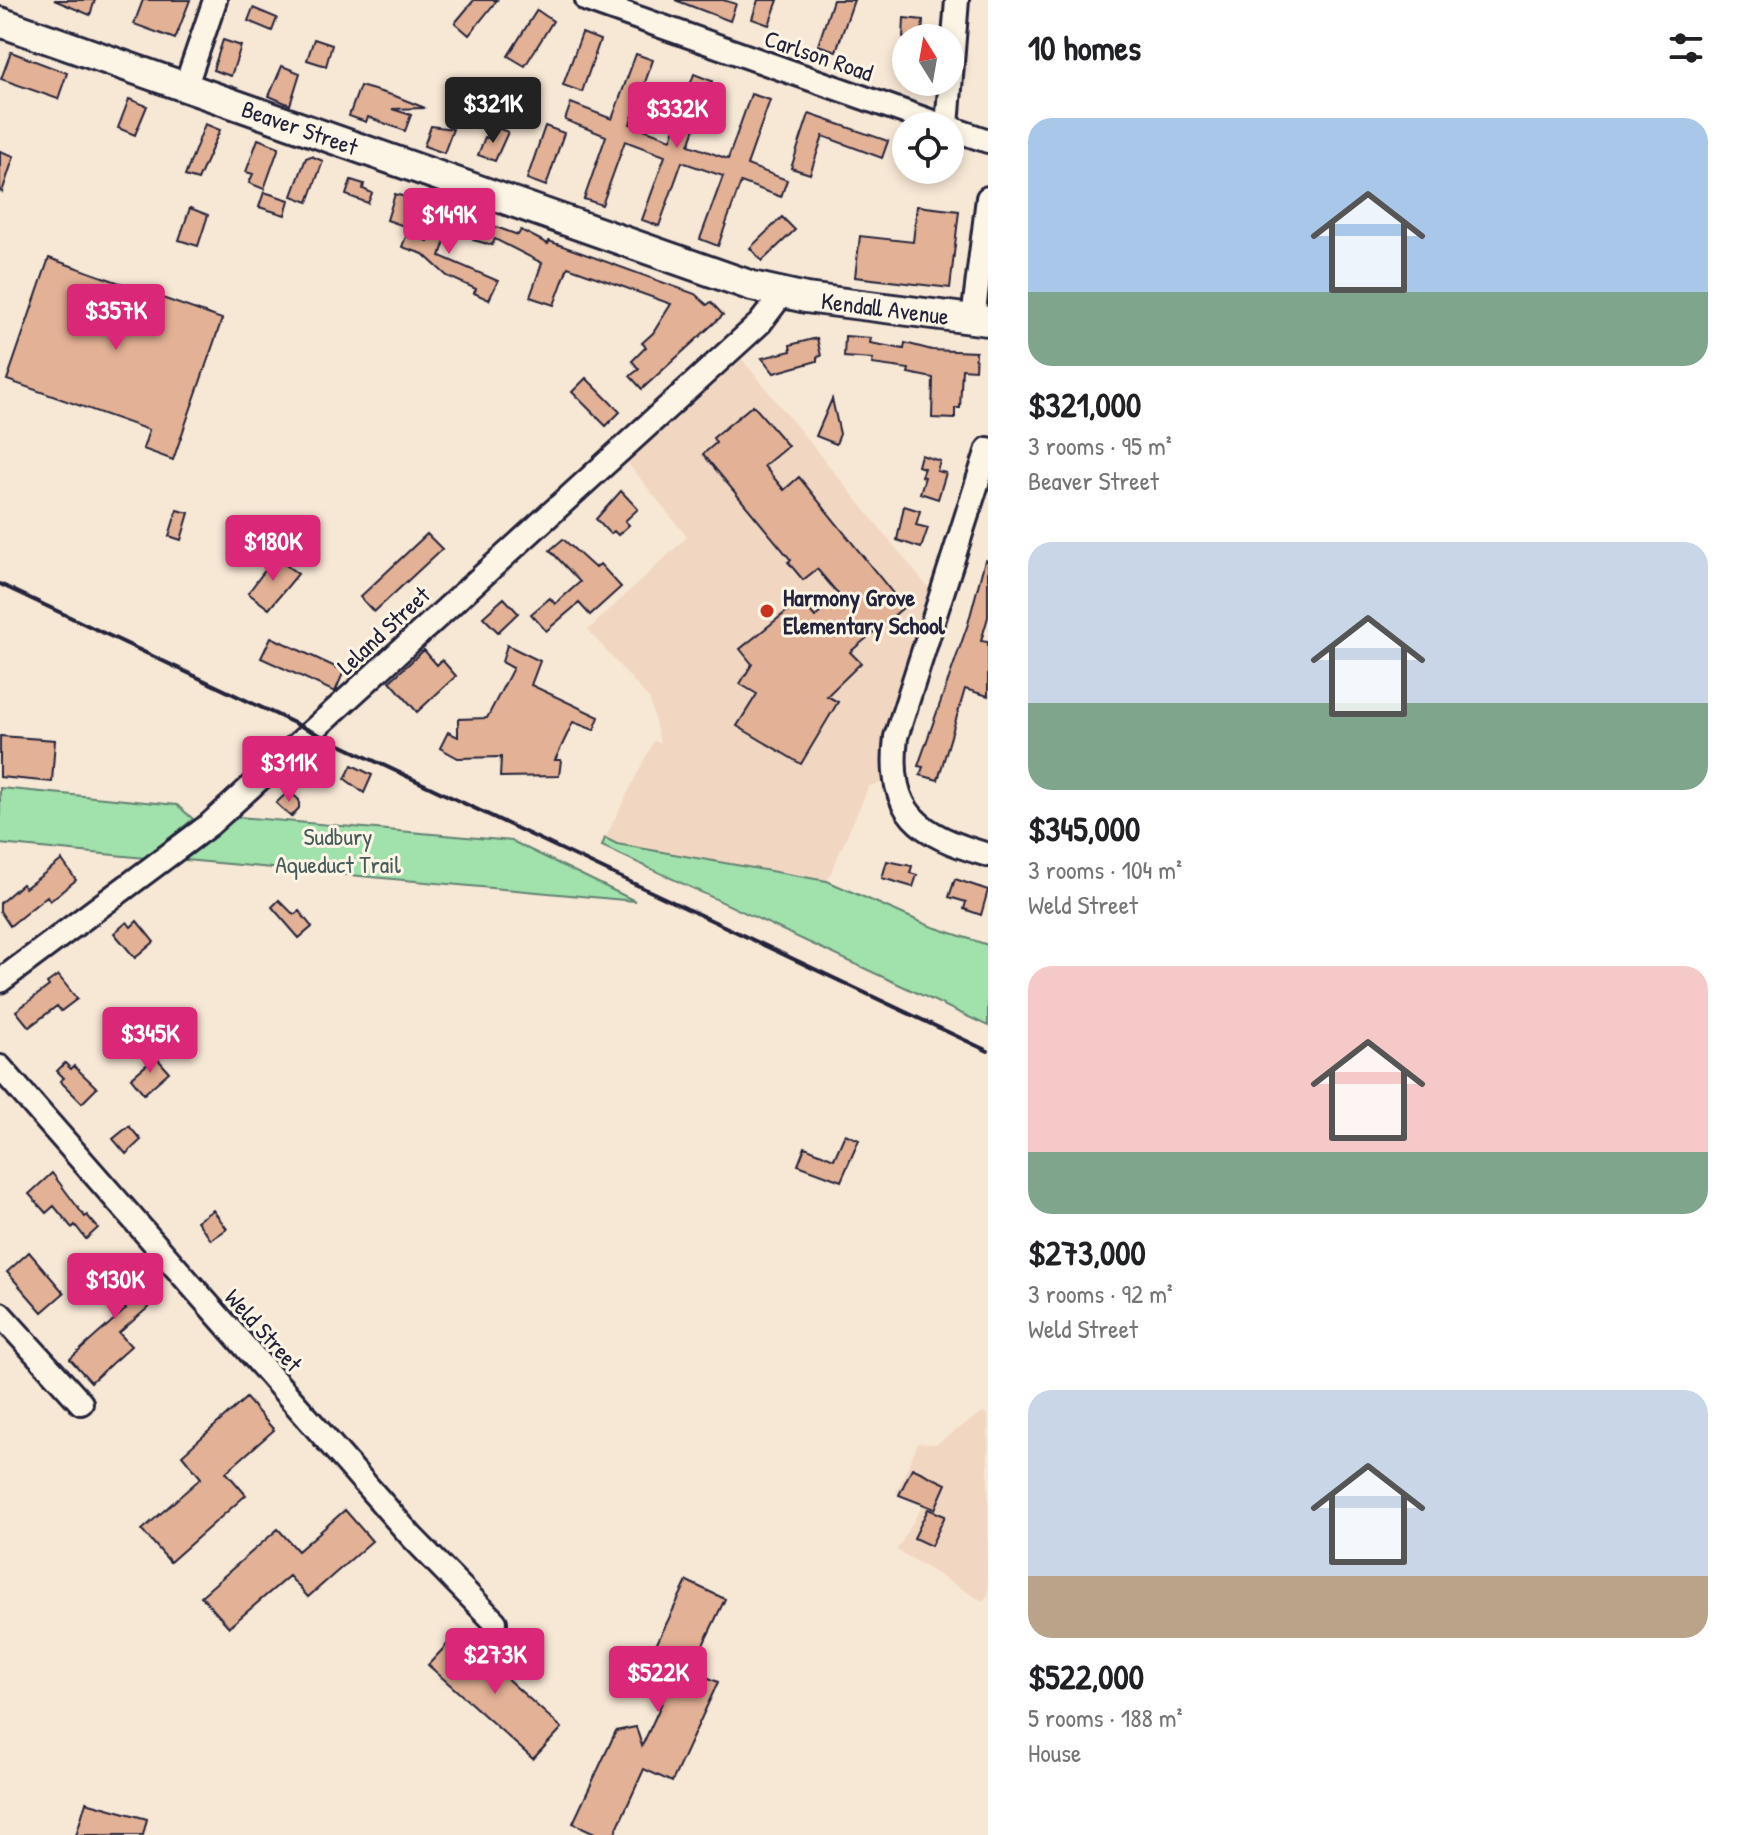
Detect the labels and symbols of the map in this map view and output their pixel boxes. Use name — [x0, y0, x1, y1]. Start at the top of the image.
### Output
street label: Carlson Road — [760, 22, 878, 88]
north arrow — [892, 24, 964, 96]
pin: $321K — [437, 77, 549, 145]
pin: $332K — [621, 82, 733, 150]
street label: Beaver Street — [238, 92, 363, 163]
pin: $149K — [393, 188, 505, 256]
pin: $357K — [60, 284, 172, 352]
street label: Kendall Avenue — [819, 284, 951, 332]
pin: $180K — [217, 515, 329, 583]
street label: Leland Street — [330, 578, 437, 681]
place label: Harmony Grove Elementary School — [783, 581, 946, 642]
marker: Harmony Grove Elementary School — [758, 602, 776, 620]
pin: $311K — [233, 736, 345, 804]
park label: Sudbury Aqueduct Trail — [275, 820, 401, 880]
pin: $345K — [94, 1007, 206, 1075]
pin: $130K — [59, 1253, 171, 1321]
street label: Weld Street — [218, 1282, 310, 1379]
pin: $273K — [439, 1628, 551, 1696]
pin: $522K — [602, 1646, 714, 1714]

